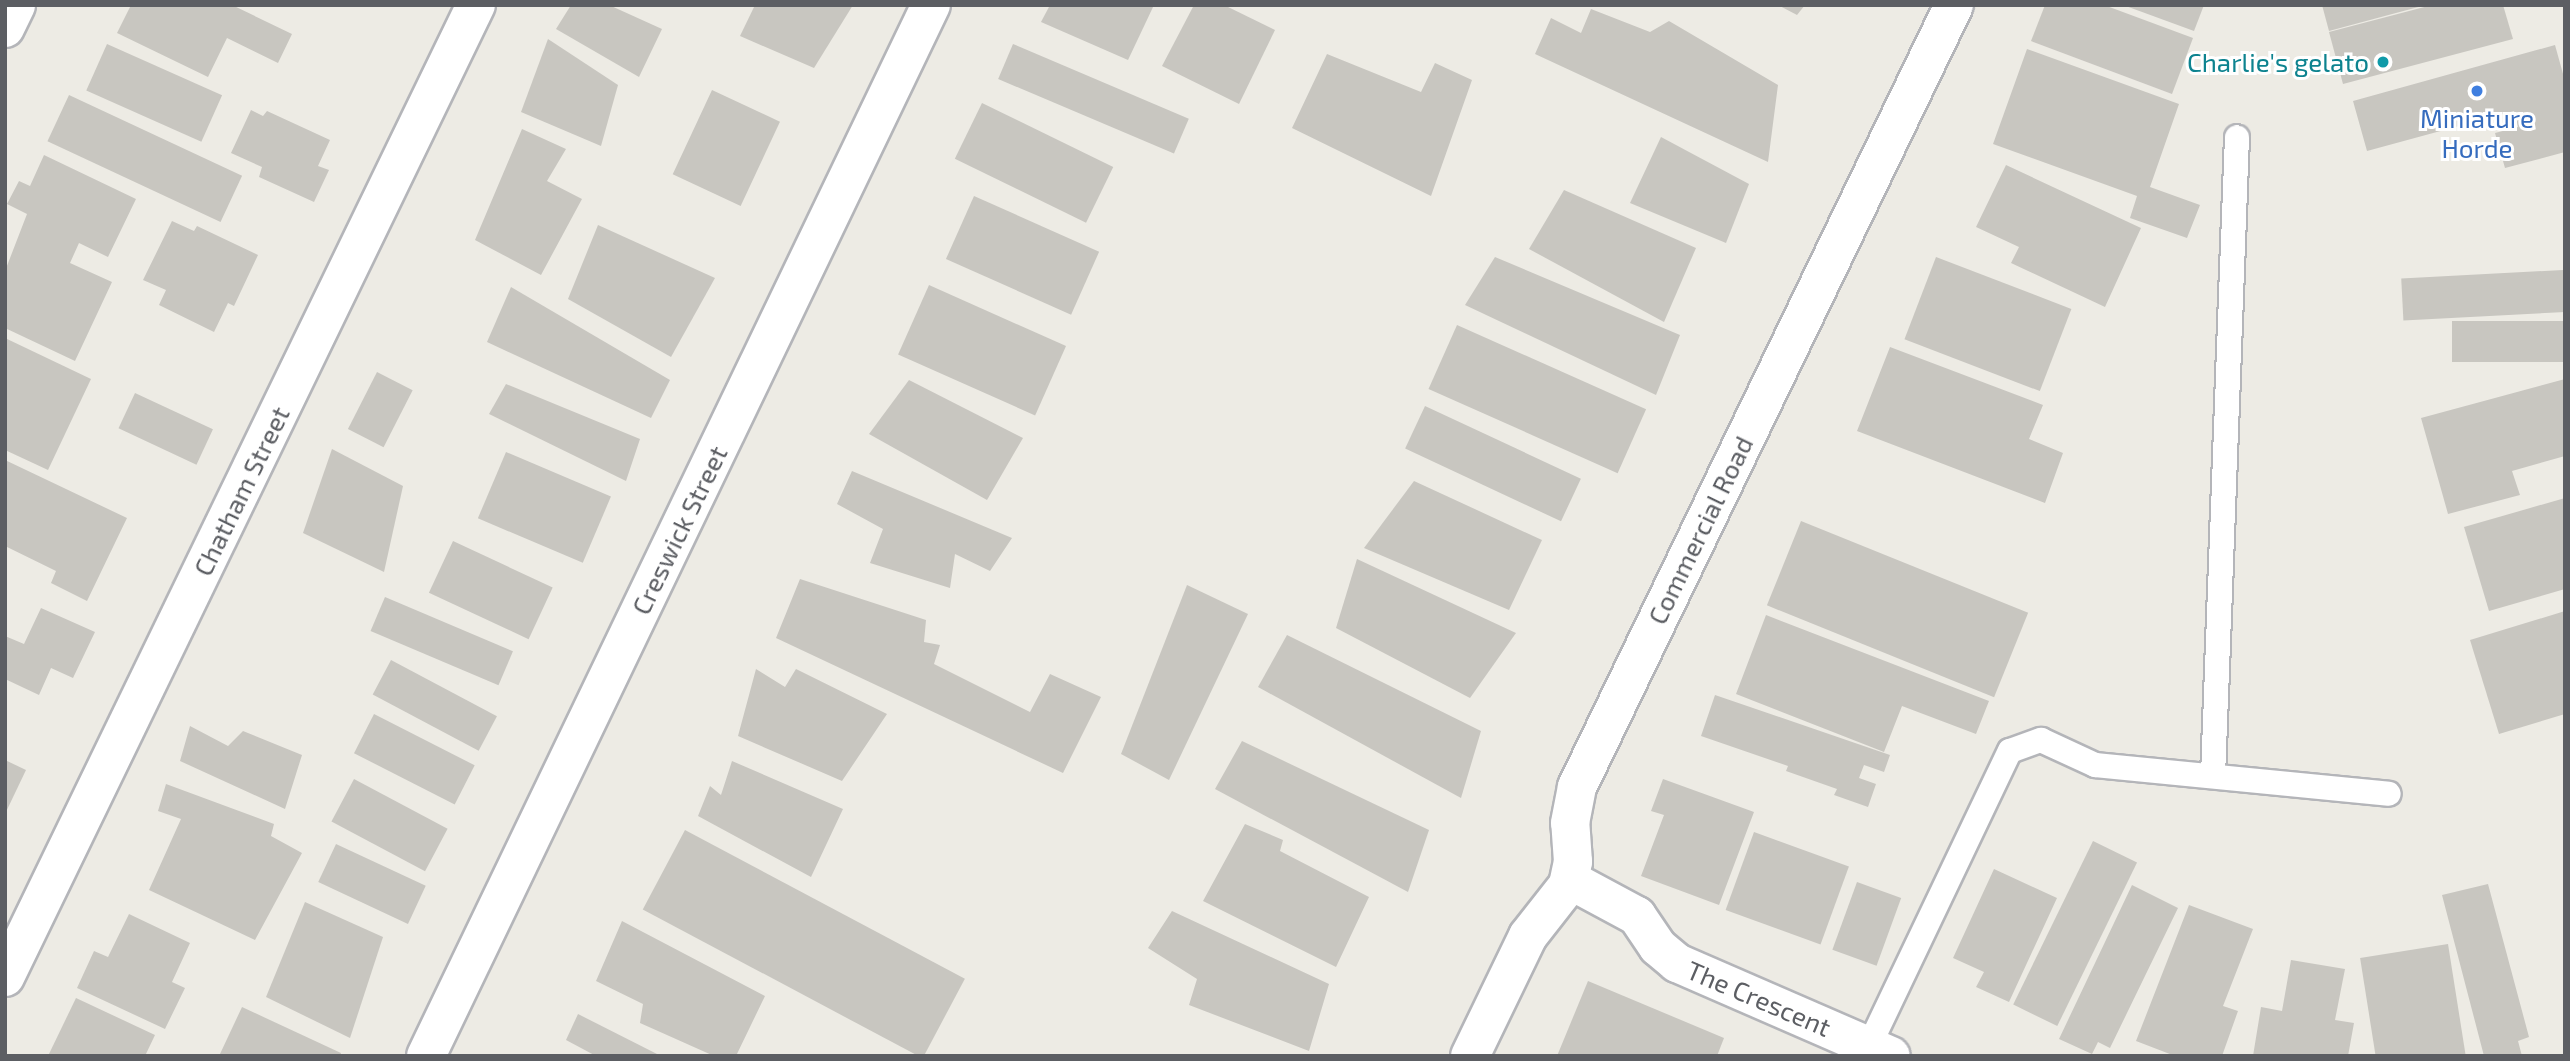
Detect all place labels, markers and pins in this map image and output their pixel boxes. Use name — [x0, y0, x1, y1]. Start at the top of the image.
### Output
place label: Charlie's gelato — [2187, 46, 2369, 78]
marker: Charlie's gelato — [2375, 54, 2391, 70]
marker: Miniature Horde — [2469, 83, 2485, 99]
place label: Miniature Horde — [2420, 102, 2534, 164]

